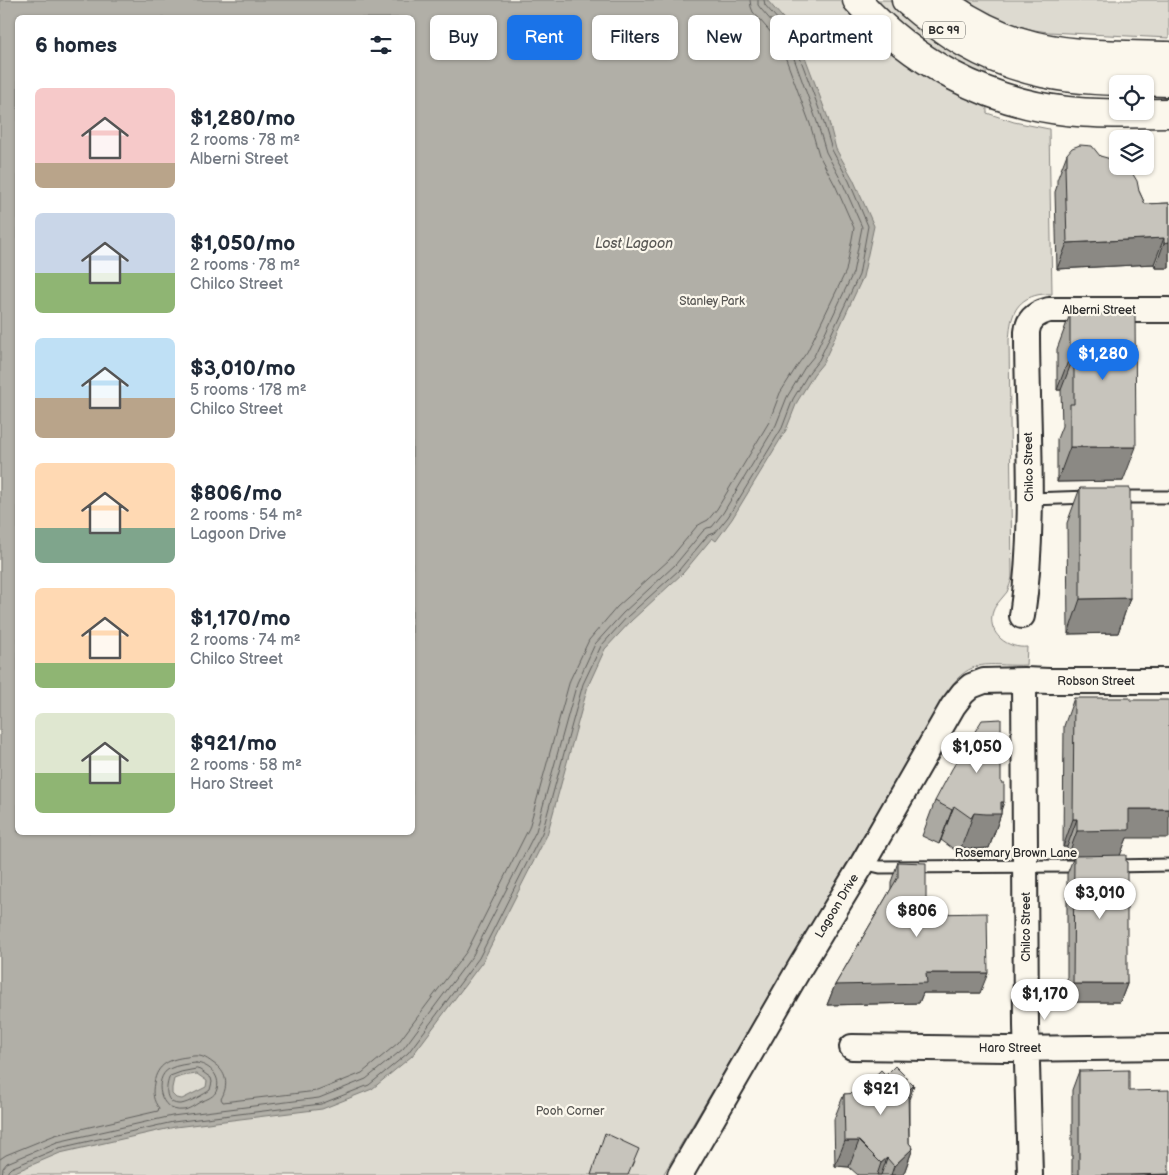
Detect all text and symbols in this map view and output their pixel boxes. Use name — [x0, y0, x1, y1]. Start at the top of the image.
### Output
chip: Buy — [430, 15, 497, 60]
chip: Rent — [507, 15, 582, 60]
chip: Filters — [592, 15, 678, 60]
chip: New — [688, 15, 760, 60]
chip: Apartment — [770, 15, 891, 60]
road number: BC 99 — [923, 22, 965, 38]
icon: filters — [367, 31, 395, 59]
text: 6 homes — [35, 33, 117, 58]
map controls — [1109, 75, 1154, 175]
button: locate — [1109, 75, 1154, 120]
text: $1,280/mo — [190, 106, 295, 131]
icon: home — [75, 108, 135, 168]
button: layers — [1109, 130, 1154, 175]
text: 2 rooms · 78 m² — [190, 131, 300, 150]
text: Alberni Street — [190, 150, 288, 169]
text: $1,050/mo — [190, 231, 295, 256]
icon: home — [75, 233, 135, 293]
water label: Lost Lagoon — [595, 235, 673, 252]
text: 2 rooms · 78 m² — [190, 256, 300, 275]
text: Chilco Street — [190, 275, 283, 294]
park label: Stanley Park — [679, 294, 745, 309]
street label: Alberni Street — [1062, 303, 1136, 318]
pin: $1,280 — [1062, 338, 1144, 381]
text: $1,280 — [1078, 345, 1128, 364]
text: $3,010/mo — [190, 356, 295, 381]
icon: home — [75, 358, 135, 418]
text: 5 rooms · 178 m² — [190, 381, 307, 400]
text: Chilco Street — [190, 400, 283, 419]
street label: Chilco Street — [1021, 432, 1037, 502]
text: $806/mo — [190, 481, 282, 506]
icon: home — [75, 483, 135, 543]
text: 2 rooms · 54 m² — [190, 506, 302, 525]
text: Lagoon Drive — [190, 525, 286, 544]
text: $1,170/mo — [190, 606, 291, 631]
icon: home — [75, 608, 135, 668]
text: 2 rooms · 74 m² — [190, 631, 301, 650]
text: Chilco Street — [190, 650, 283, 669]
street label: Robson Street — [1057, 674, 1135, 689]
text: $921/mo — [190, 731, 277, 756]
pin: $1,050 — [936, 732, 1018, 774]
icon: home — [75, 733, 135, 793]
text: $1,050 — [952, 738, 1002, 757]
text: 2 rooms · 58 m² — [190, 756, 302, 775]
text: Haro Street — [190, 775, 273, 794]
street label: Rosemary Brown Lane — [955, 846, 1077, 861]
street label: Lagoon Drive — [812, 871, 862, 941]
pin: $3,010 — [1059, 878, 1141, 920]
text: $3,010 — [1075, 884, 1125, 903]
street label: Chilco Street — [1019, 892, 1034, 962]
pin: $806 — [887, 896, 947, 938]
text: $806 — [897, 902, 937, 921]
pin: $1,170 — [1004, 978, 1086, 1021]
text: $1,170 — [1022, 985, 1068, 1004]
street label: Haro Street — [979, 1041, 1042, 1056]
pin: $921 — [851, 1074, 911, 1116]
text: $921 — [863, 1080, 899, 1099]
park label: Pooh Corner — [536, 1104, 605, 1119]

